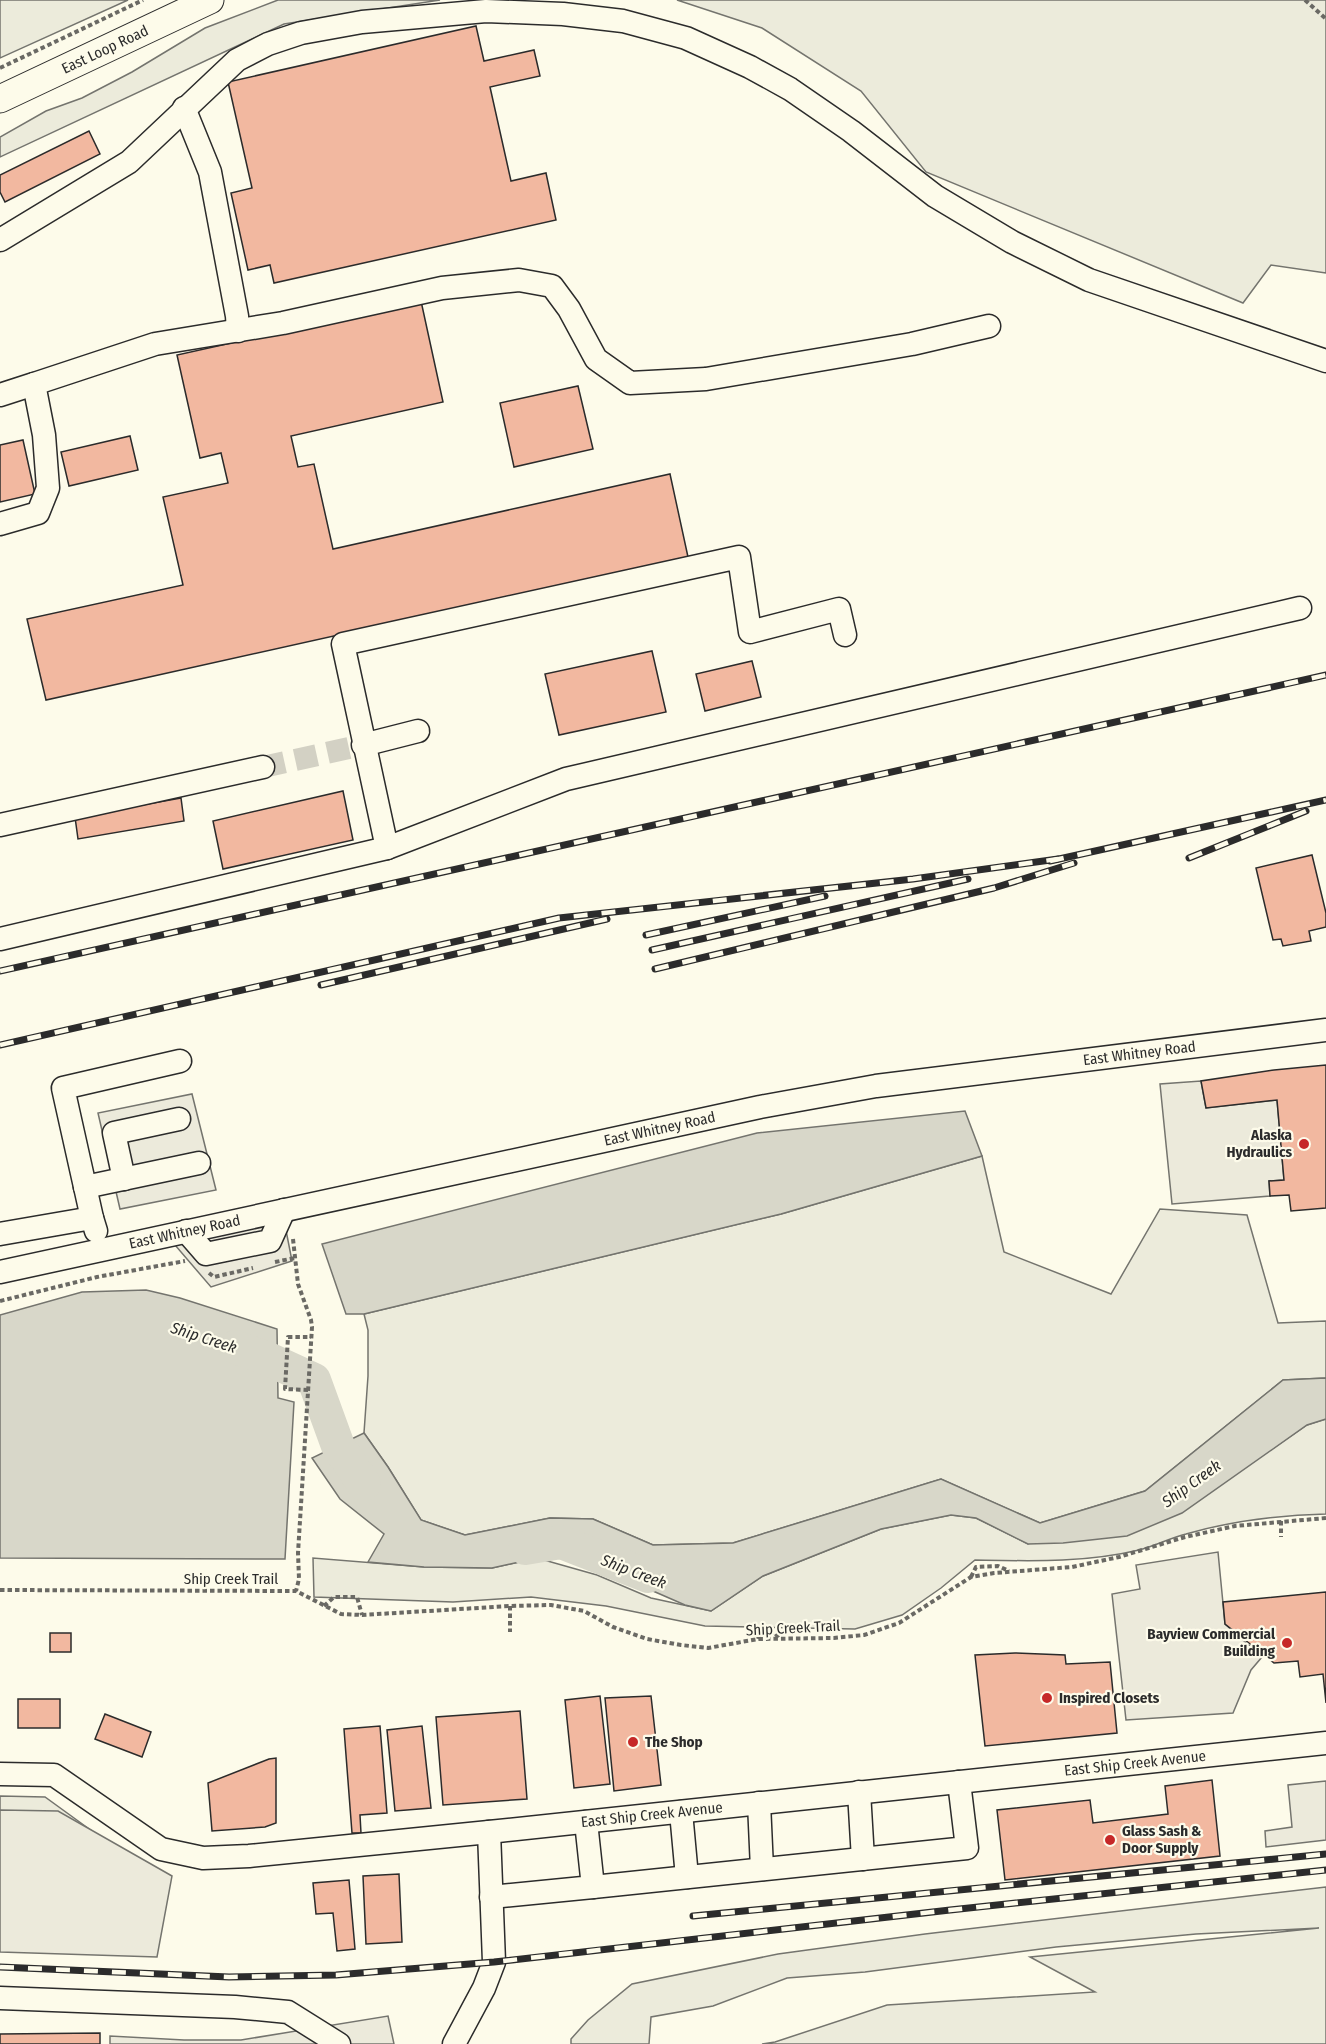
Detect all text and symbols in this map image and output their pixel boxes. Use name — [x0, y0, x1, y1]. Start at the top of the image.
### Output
street label: East Loop Road — [59, 21, 151, 78]
street label: East Whitney Road — [1082, 1037, 1197, 1069]
street label: East Whitney Road — [602, 1108, 717, 1150]
place label: Alaska Hydraulics — [1226, 1126, 1293, 1161]
marker: Alaska Hydraulics — [1297, 1137, 1311, 1151]
street label: East Whitney Road — [127, 1211, 242, 1253]
water label: Ship Creek — [167, 1318, 239, 1357]
water label: Ship Creek — [1157, 1456, 1225, 1512]
water label: Ship Creek — [598, 1550, 669, 1593]
street label: Ship Creek Trail — [184, 1570, 278, 1588]
street label: Ship Creek Trail — [745, 1617, 841, 1639]
place label: Bayview Commercial Building — [1147, 1625, 1276, 1660]
marker: Bayview Commercial Building — [1280, 1636, 1294, 1650]
place label: Inspired Closets — [1059, 1689, 1160, 1707]
marker: Inspired Closets — [1040, 1691, 1054, 1705]
place label: The Shop — [645, 1733, 703, 1751]
marker: The Shop — [626, 1735, 640, 1749]
street label: East Ship Creek Avenue — [1063, 1747, 1207, 1780]
street label: East Ship Creek Avenue — [580, 1798, 724, 1831]
place label: Glass Sash & Door Supply — [1122, 1822, 1202, 1857]
marker: Glass Sash & Door Supply — [1103, 1833, 1117, 1847]

